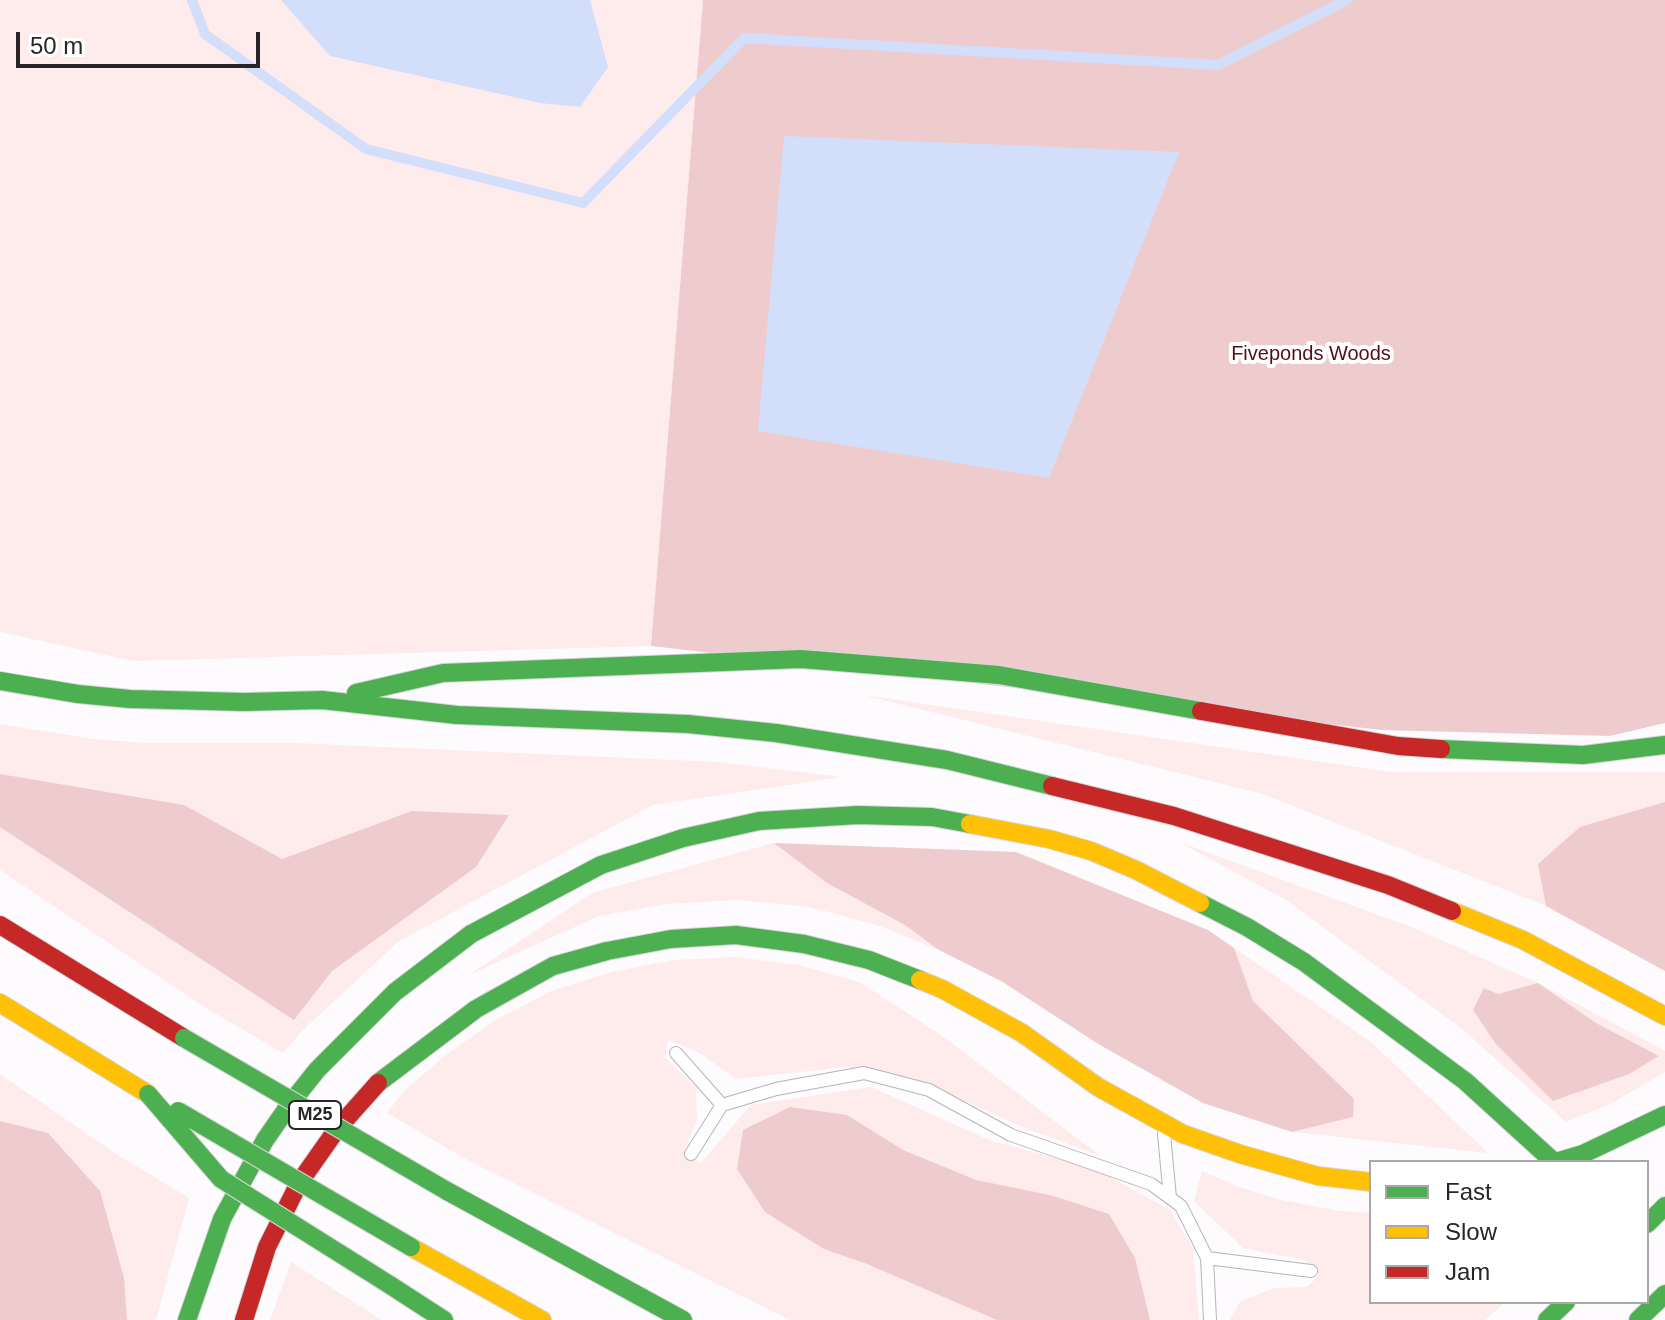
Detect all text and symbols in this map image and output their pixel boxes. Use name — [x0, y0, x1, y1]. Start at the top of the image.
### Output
scale bar — [20, 16, 264, 66]
text: 50 m — [30, 32, 83, 59]
park label: Fiveponds Woods — [1231, 342, 1391, 366]
road number: M25 — [289, 1101, 341, 1129]
legend — [1369, 1160, 1649, 1304]
text: Fast — [1445, 1178, 1492, 1205]
text: Slow — [1445, 1218, 1497, 1245]
text: Jam — [1445, 1258, 1490, 1285]

